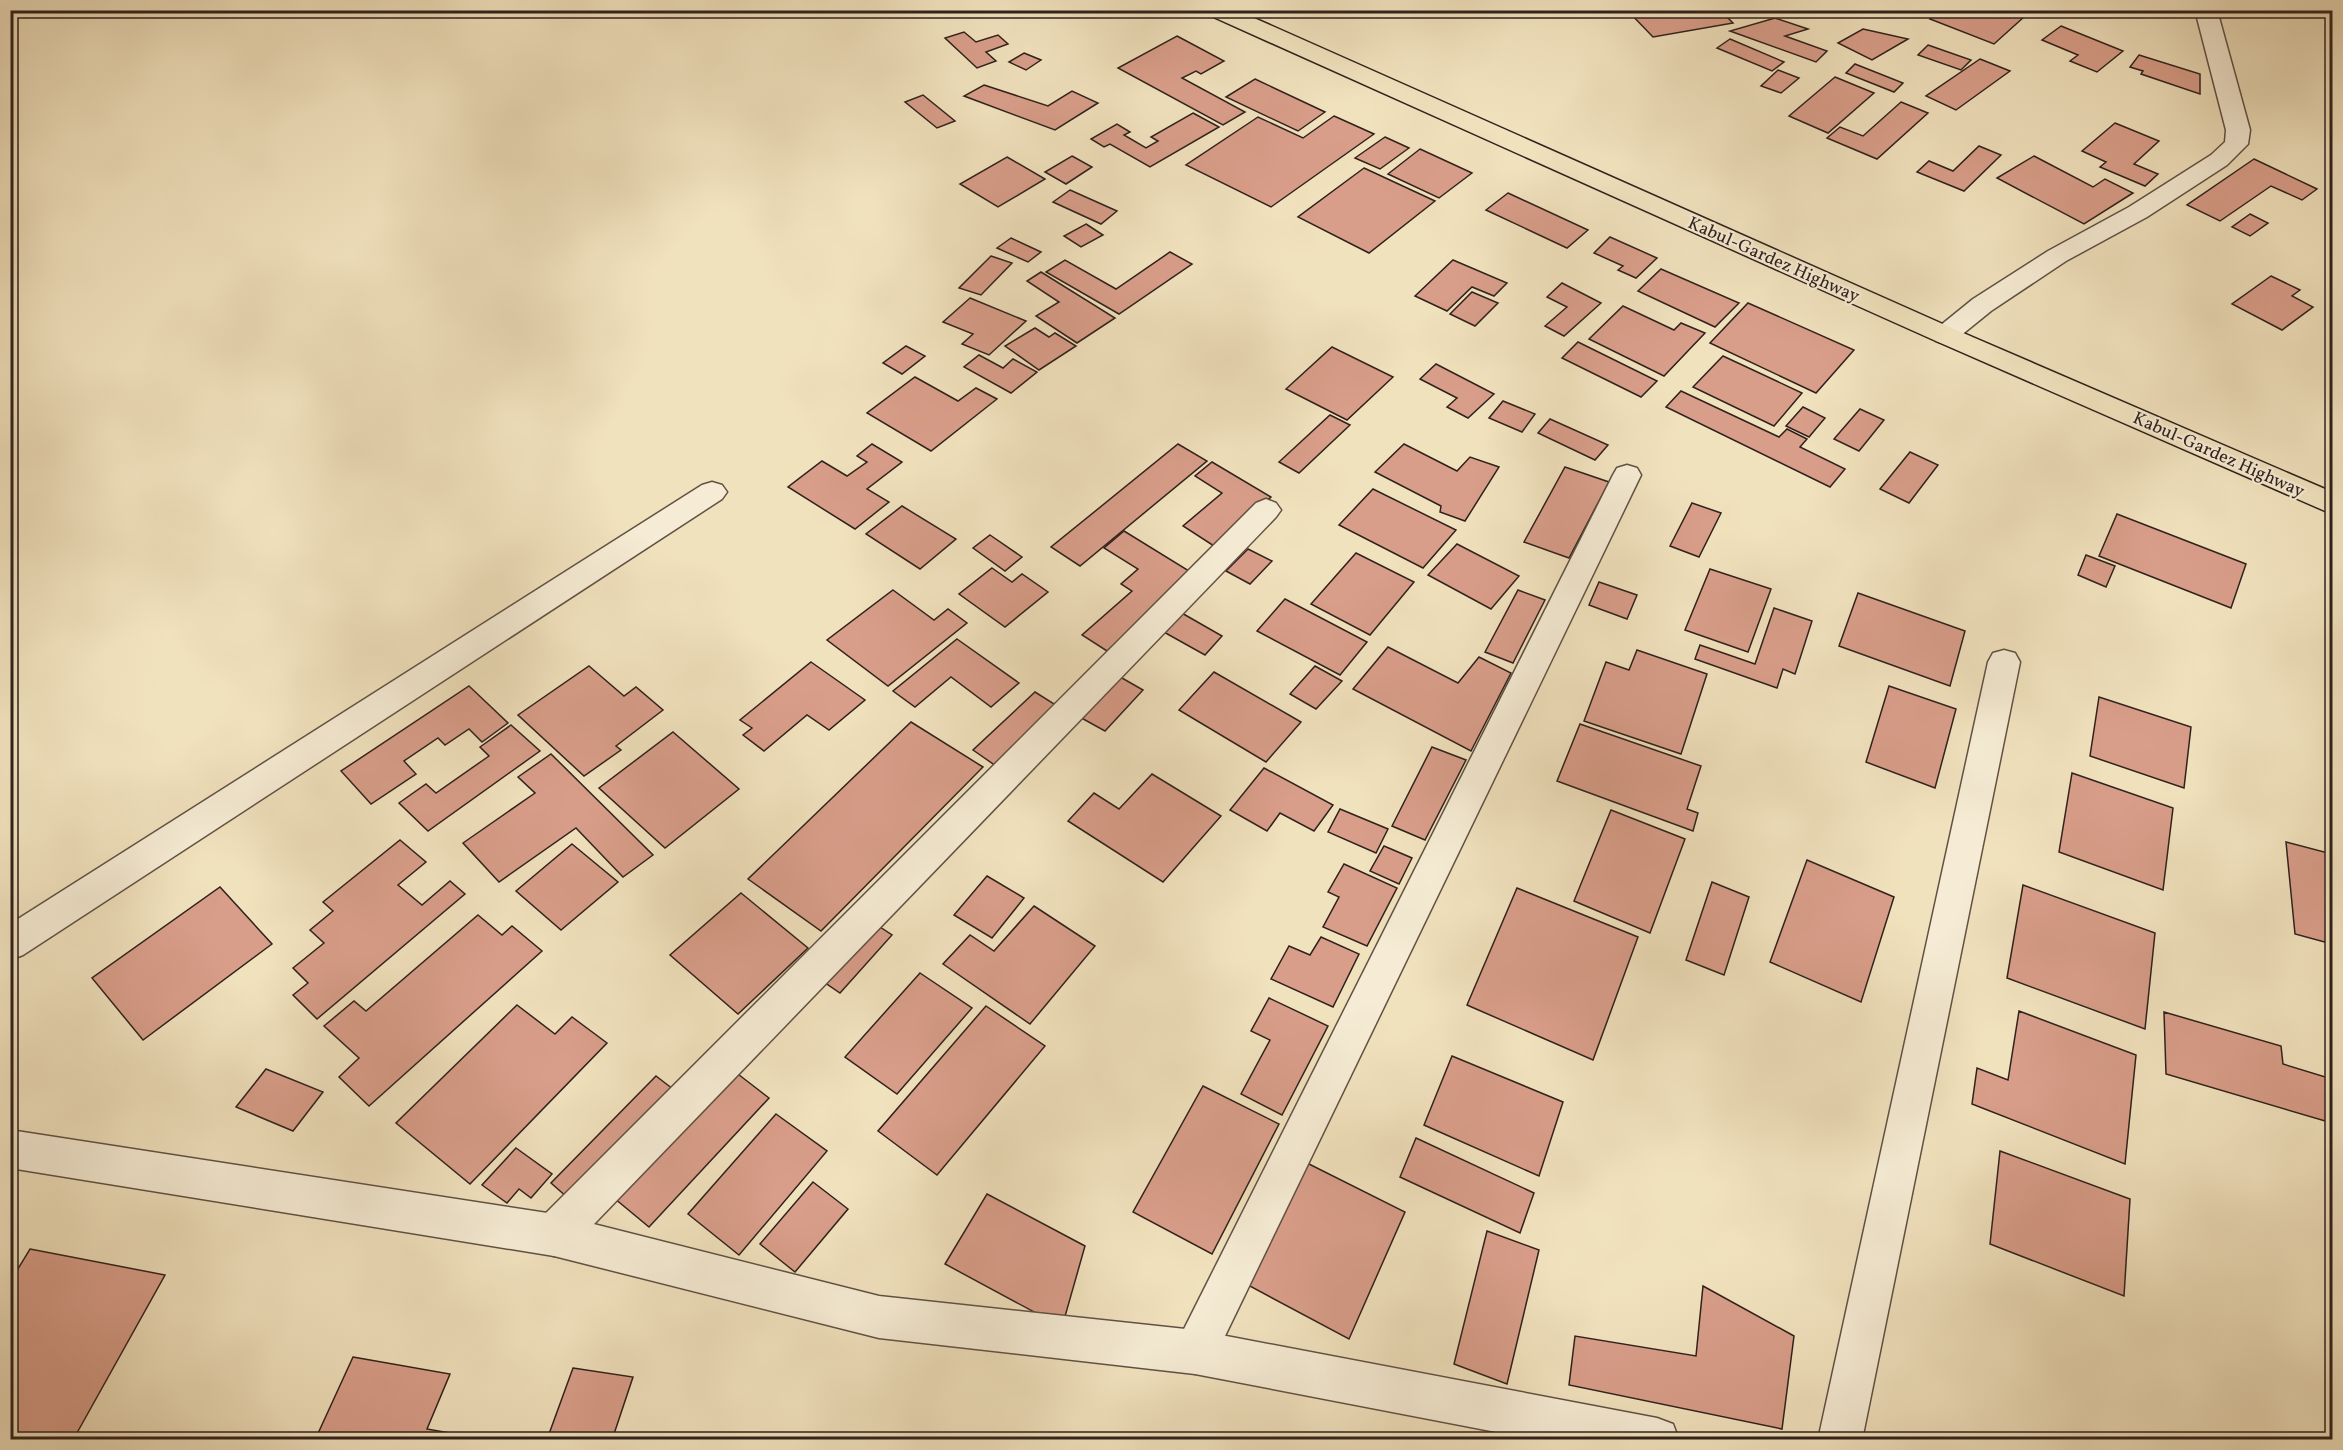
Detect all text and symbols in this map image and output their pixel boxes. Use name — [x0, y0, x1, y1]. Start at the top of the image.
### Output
street label: Kabul-Gardez Highway — [1683, 211, 1864, 310]
street label: Kabul-Gardez Highway — [2128, 406, 2309, 505]

